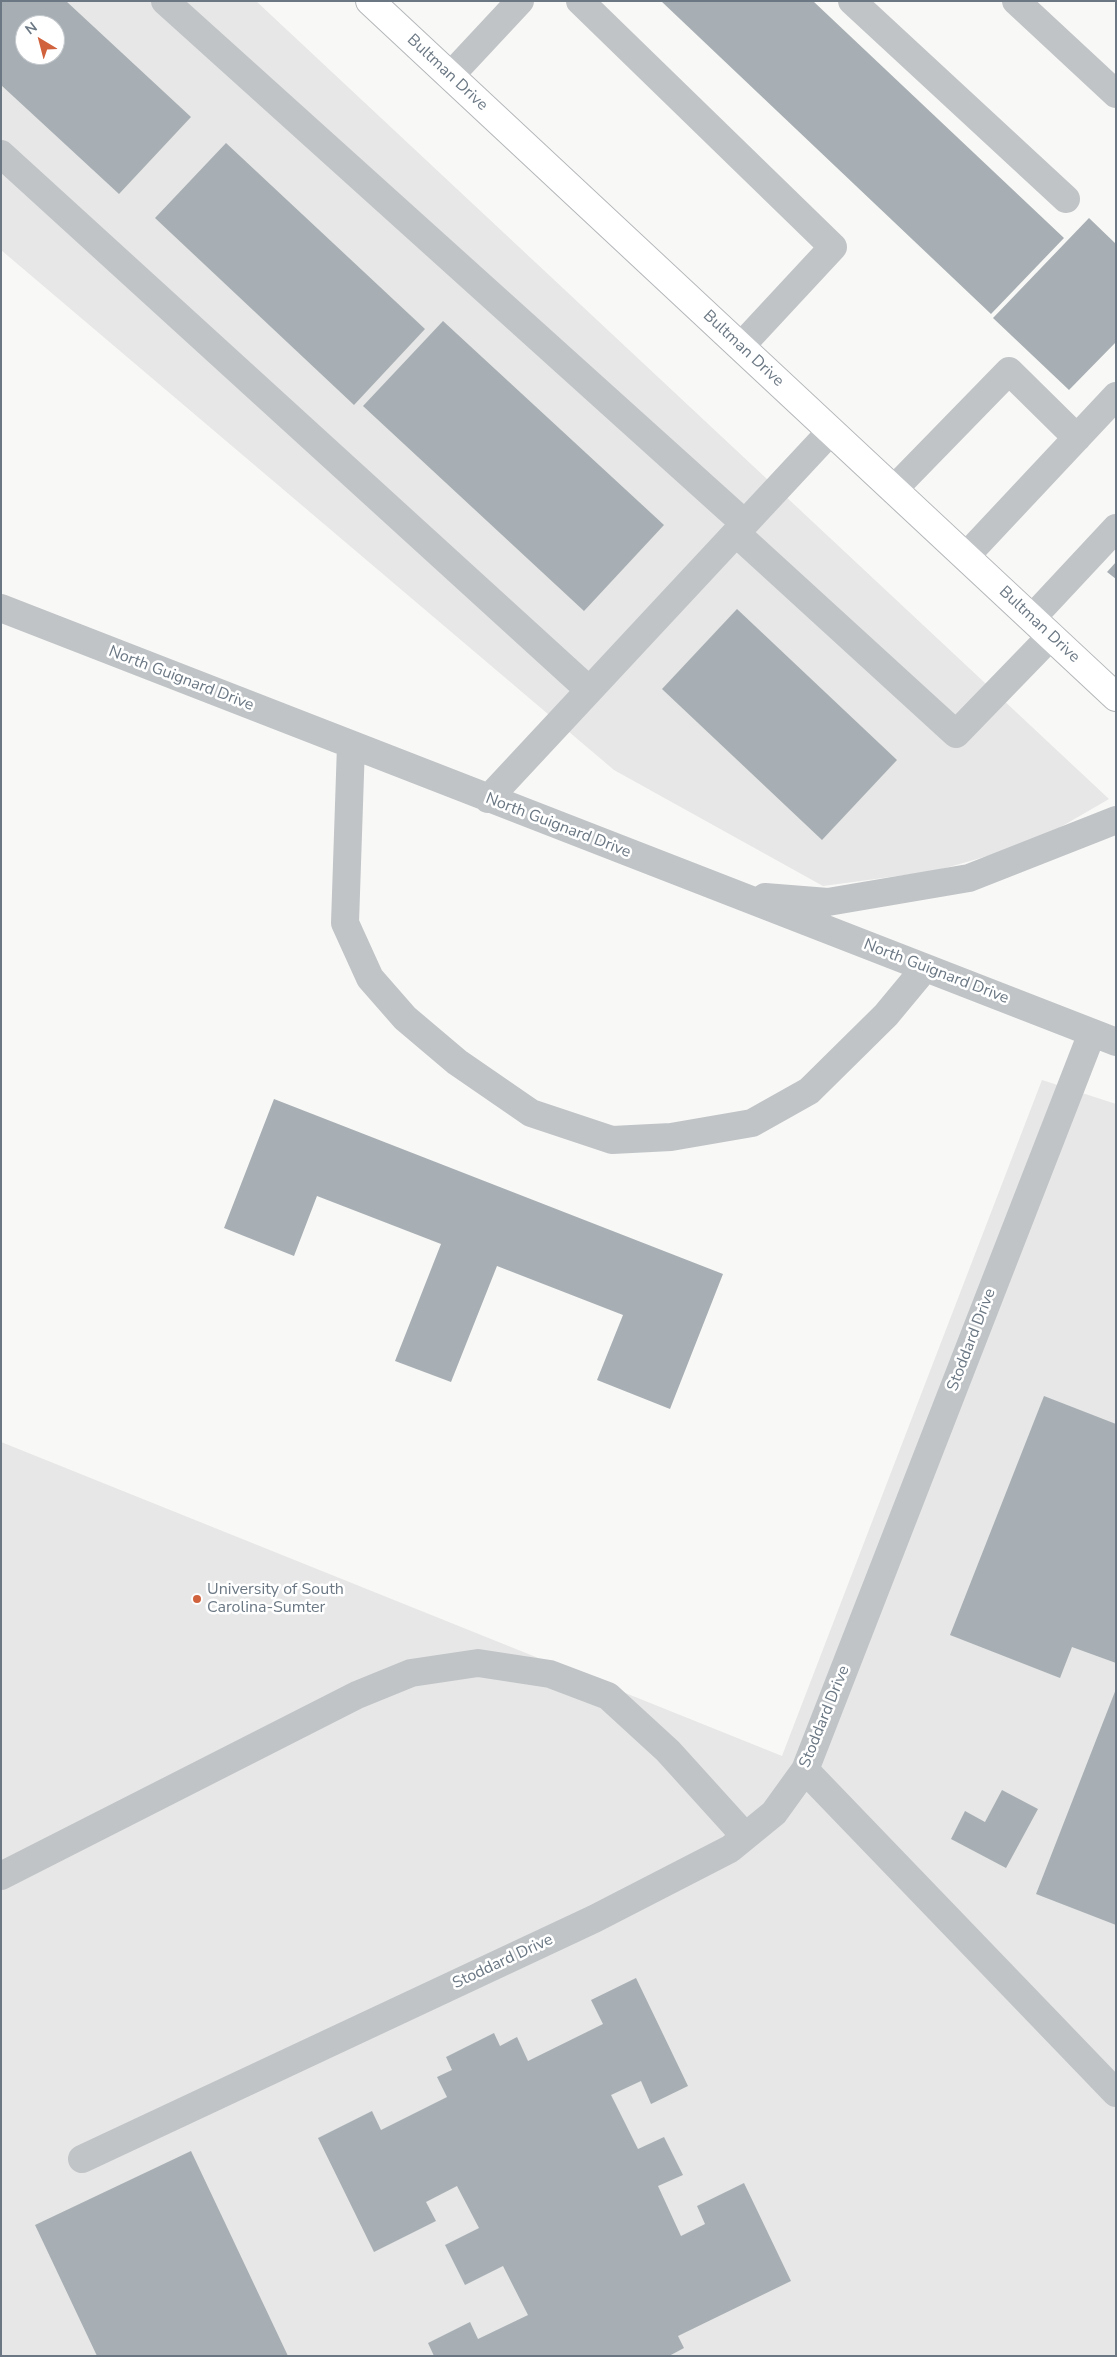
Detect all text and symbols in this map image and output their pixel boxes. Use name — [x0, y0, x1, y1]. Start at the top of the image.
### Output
north arrow — [15, 15, 65, 65]
text: N — [21, 18, 41, 39]
street label: Bultman Drive — [403, 31, 491, 115]
street label: Bultman Drive — [699, 307, 787, 391]
street label: Bultman Drive — [995, 583, 1083, 667]
street label: North Guignard Drive — [106, 642, 256, 716]
street label: North Guignard Drive — [483, 789, 633, 863]
street label: North Guignard Drive — [861, 935, 1011, 1009]
street label: Stoddard Drive — [944, 1286, 1000, 1394]
place label: University of South Carolina-Sumter — [207, 1580, 344, 1618]
marker: University of South Carolina-Sumter — [191, 1593, 203, 1605]
street label: Stoddard Drive — [796, 1663, 854, 1771]
street label: Stoddard Drive — [450, 1930, 556, 1994]

